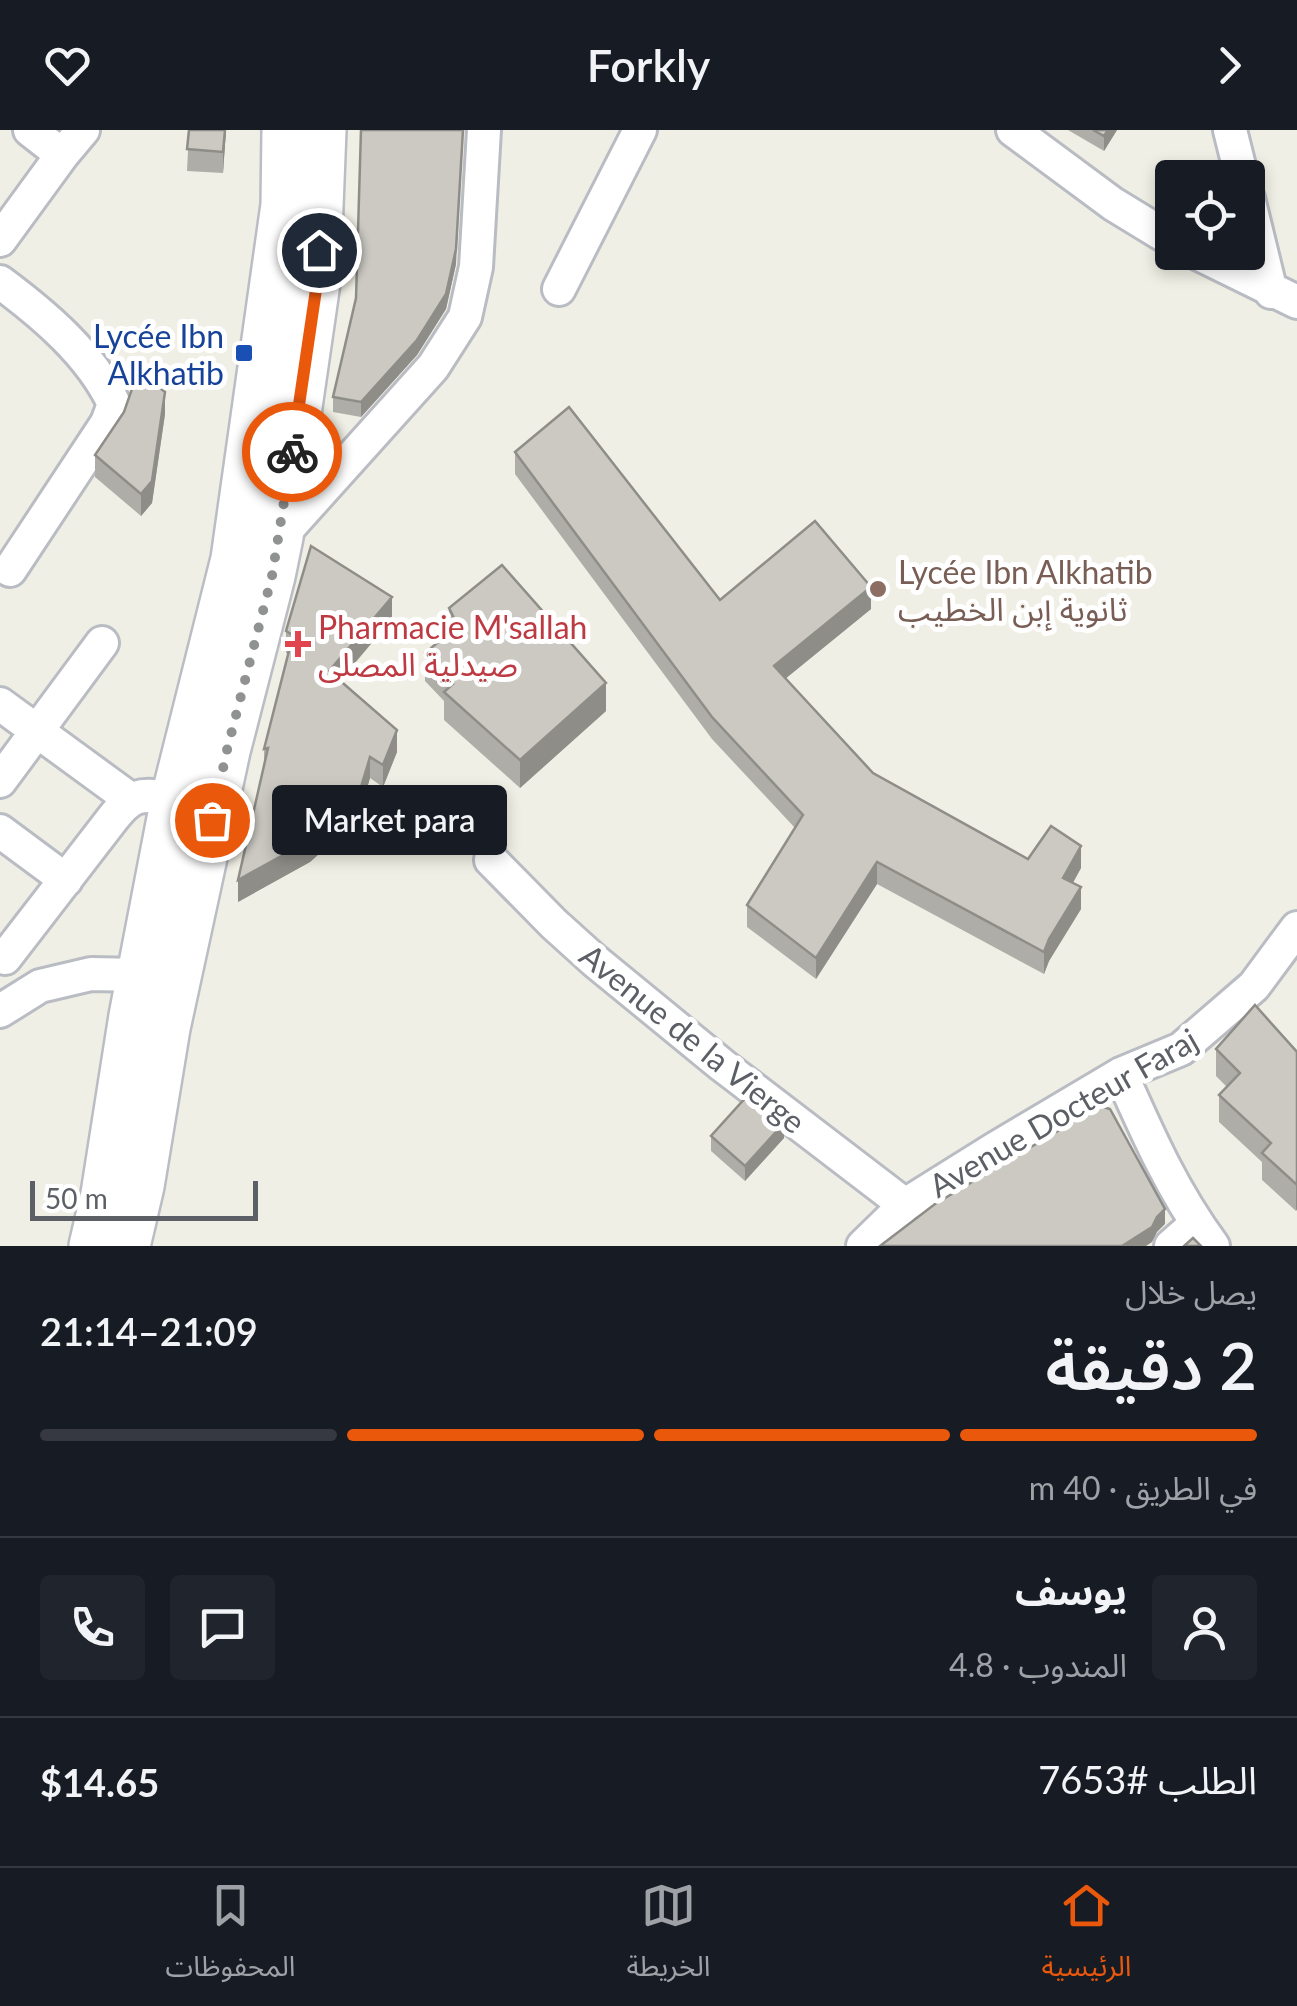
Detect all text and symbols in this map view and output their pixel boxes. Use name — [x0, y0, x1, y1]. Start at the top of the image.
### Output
icon: heart — [40, 38, 95, 93]
text: Forkly — [587, 38, 710, 92]
icon: forward — [1202, 38, 1257, 93]
map controls — [1155, 160, 1265, 270]
button: locate — [1155, 160, 1265, 270]
pin — [277, 208, 362, 293]
icon: home — [292, 223, 347, 278]
place label: Lycée Ibn Alkhatib — [93, 316, 224, 392]
marker: Lycée Ibn Alkhatib — [233, 342, 255, 364]
courier — [242, 402, 342, 502]
icon: bike — [265, 425, 320, 480]
place label: Lycée Ibn Alkhatib ثانوية إبن الخطيب — [898, 552, 1153, 632]
marker: Lycée Ibn Alkhatib ثانوية إبن الخطيب — [867, 578, 889, 600]
place label: Pharmacie M'sallah صيدلية المصلى — [318, 607, 587, 683]
marker: Pharmacie M'sallah صيدلية المصلى — [287, 633, 309, 655]
pin — [170, 778, 255, 863]
callout: Market para — [272, 785, 507, 855]
icon: bag — [185, 793, 240, 848]
text: Market para — [304, 800, 475, 839]
street label: Avenue de la Vierge — [573, 935, 813, 1141]
street label: Avenue Docteur Faraj — [922, 1019, 1204, 1205]
scale bar — [30, 1176, 258, 1220]
text: 50 m — [45, 1181, 108, 1215]
text: يصل خلال — [1125, 1272, 1257, 1311]
text: 21:09–21:14 — [40, 1308, 258, 1354]
text: 2 دقيقة — [1045, 1326, 1257, 1404]
text: في الطريق · 40 m — [1029, 1468, 1257, 1507]
text: يوسف — [1015, 1567, 1127, 1613]
button: phone — [40, 1575, 145, 1680]
button: chat — [170, 1575, 275, 1680]
button: person — [1152, 1575, 1257, 1680]
text: المندوب · 4.8 — [949, 1645, 1127, 1684]
text: الطلب #7653 — [1038, 1756, 1257, 1802]
text: $14.65 — [40, 1759, 159, 1805]
tab: المحفوظات — [166, 1878, 296, 1997]
tab: الخريطة — [627, 1878, 710, 1997]
tab: الرئيسية — [1041, 1878, 1131, 1997]

